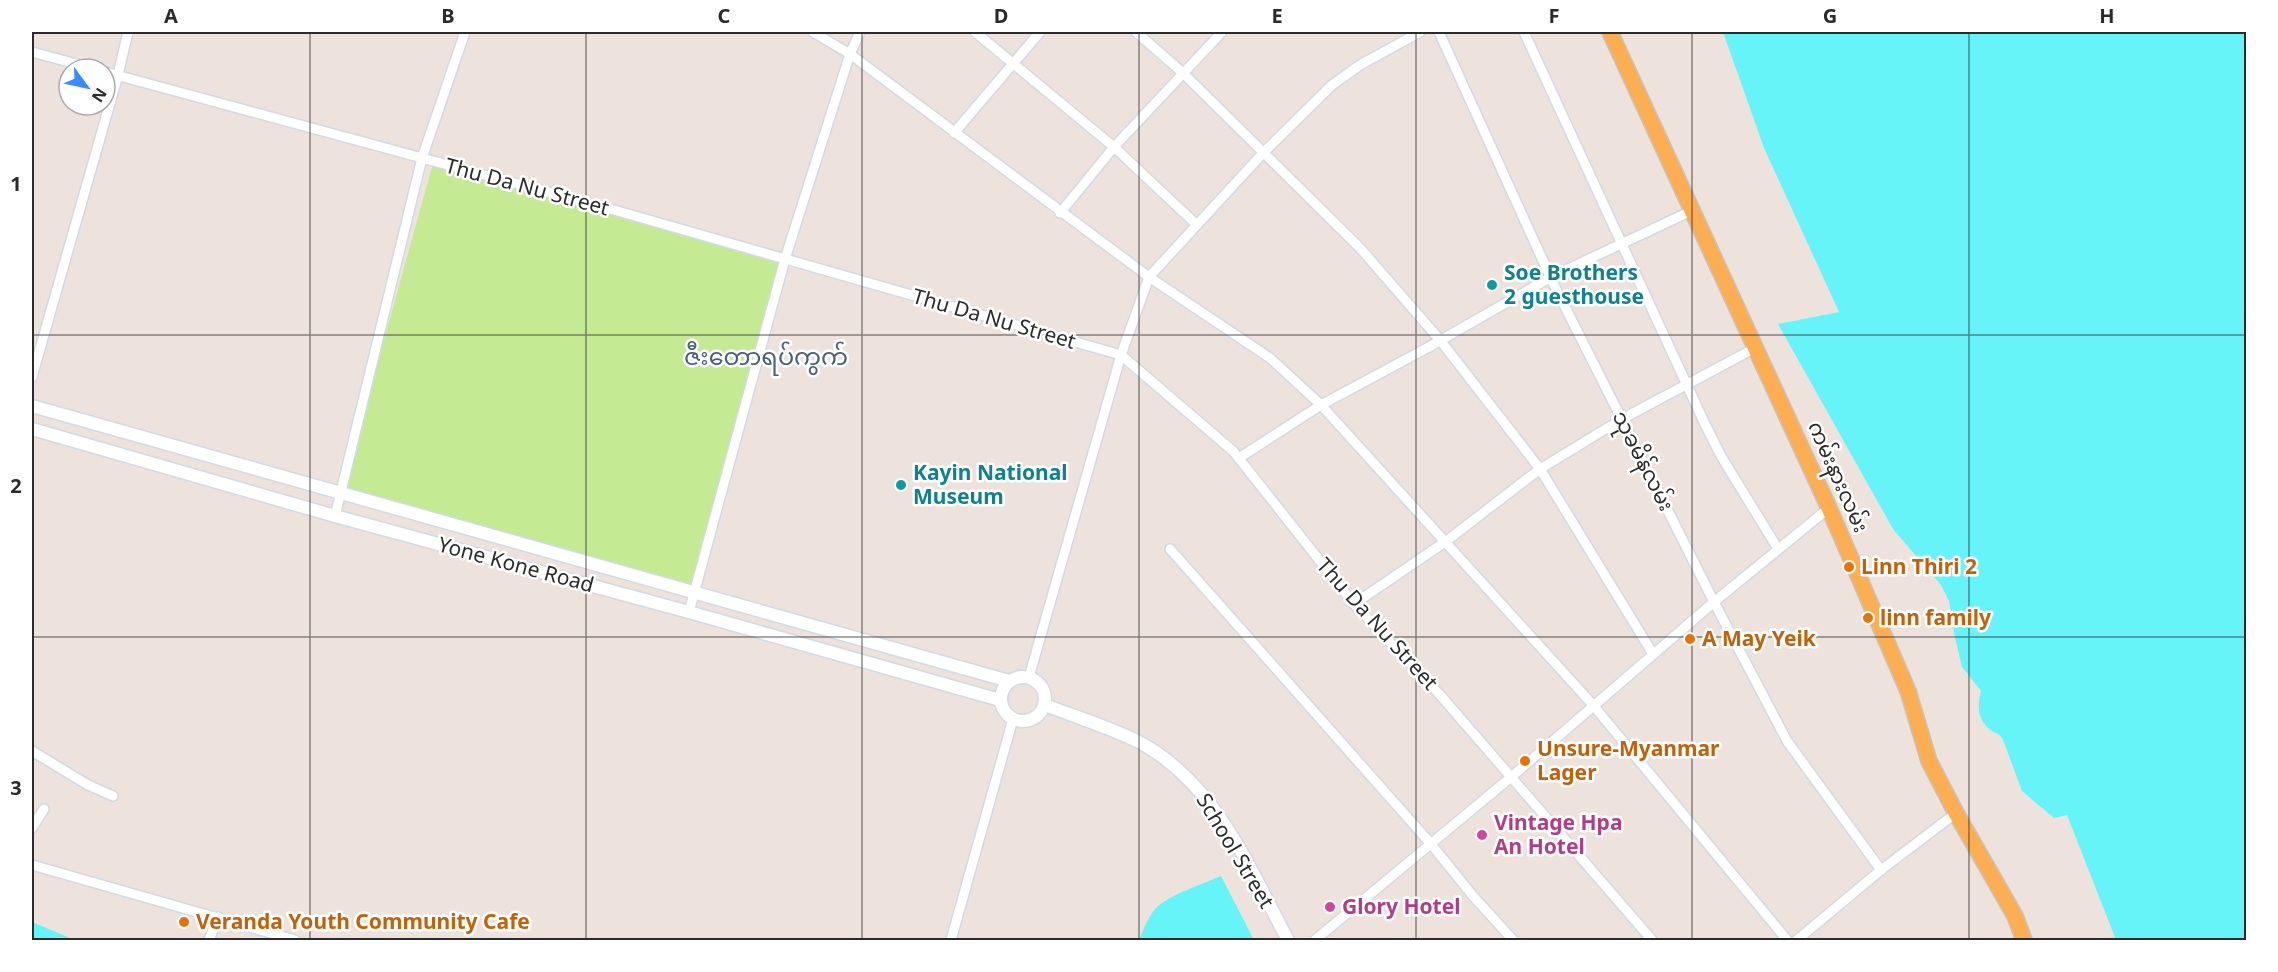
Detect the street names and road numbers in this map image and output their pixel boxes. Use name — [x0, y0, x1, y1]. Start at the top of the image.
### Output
street label: Thu Da Nu Street — [442, 151, 613, 221]
street label: Thu Da Nu Street — [909, 281, 1080, 355]
street label: သုခမိန်လမ်း — [1603, 405, 1682, 517]
street label: ကမ်းနားလမ်း — [1798, 416, 1877, 538]
street label: Yone Kone Road — [435, 530, 597, 598]
street label: Thu Da Nu Street — [1311, 551, 1445, 696]
street label: School Street — [1191, 788, 1281, 914]

